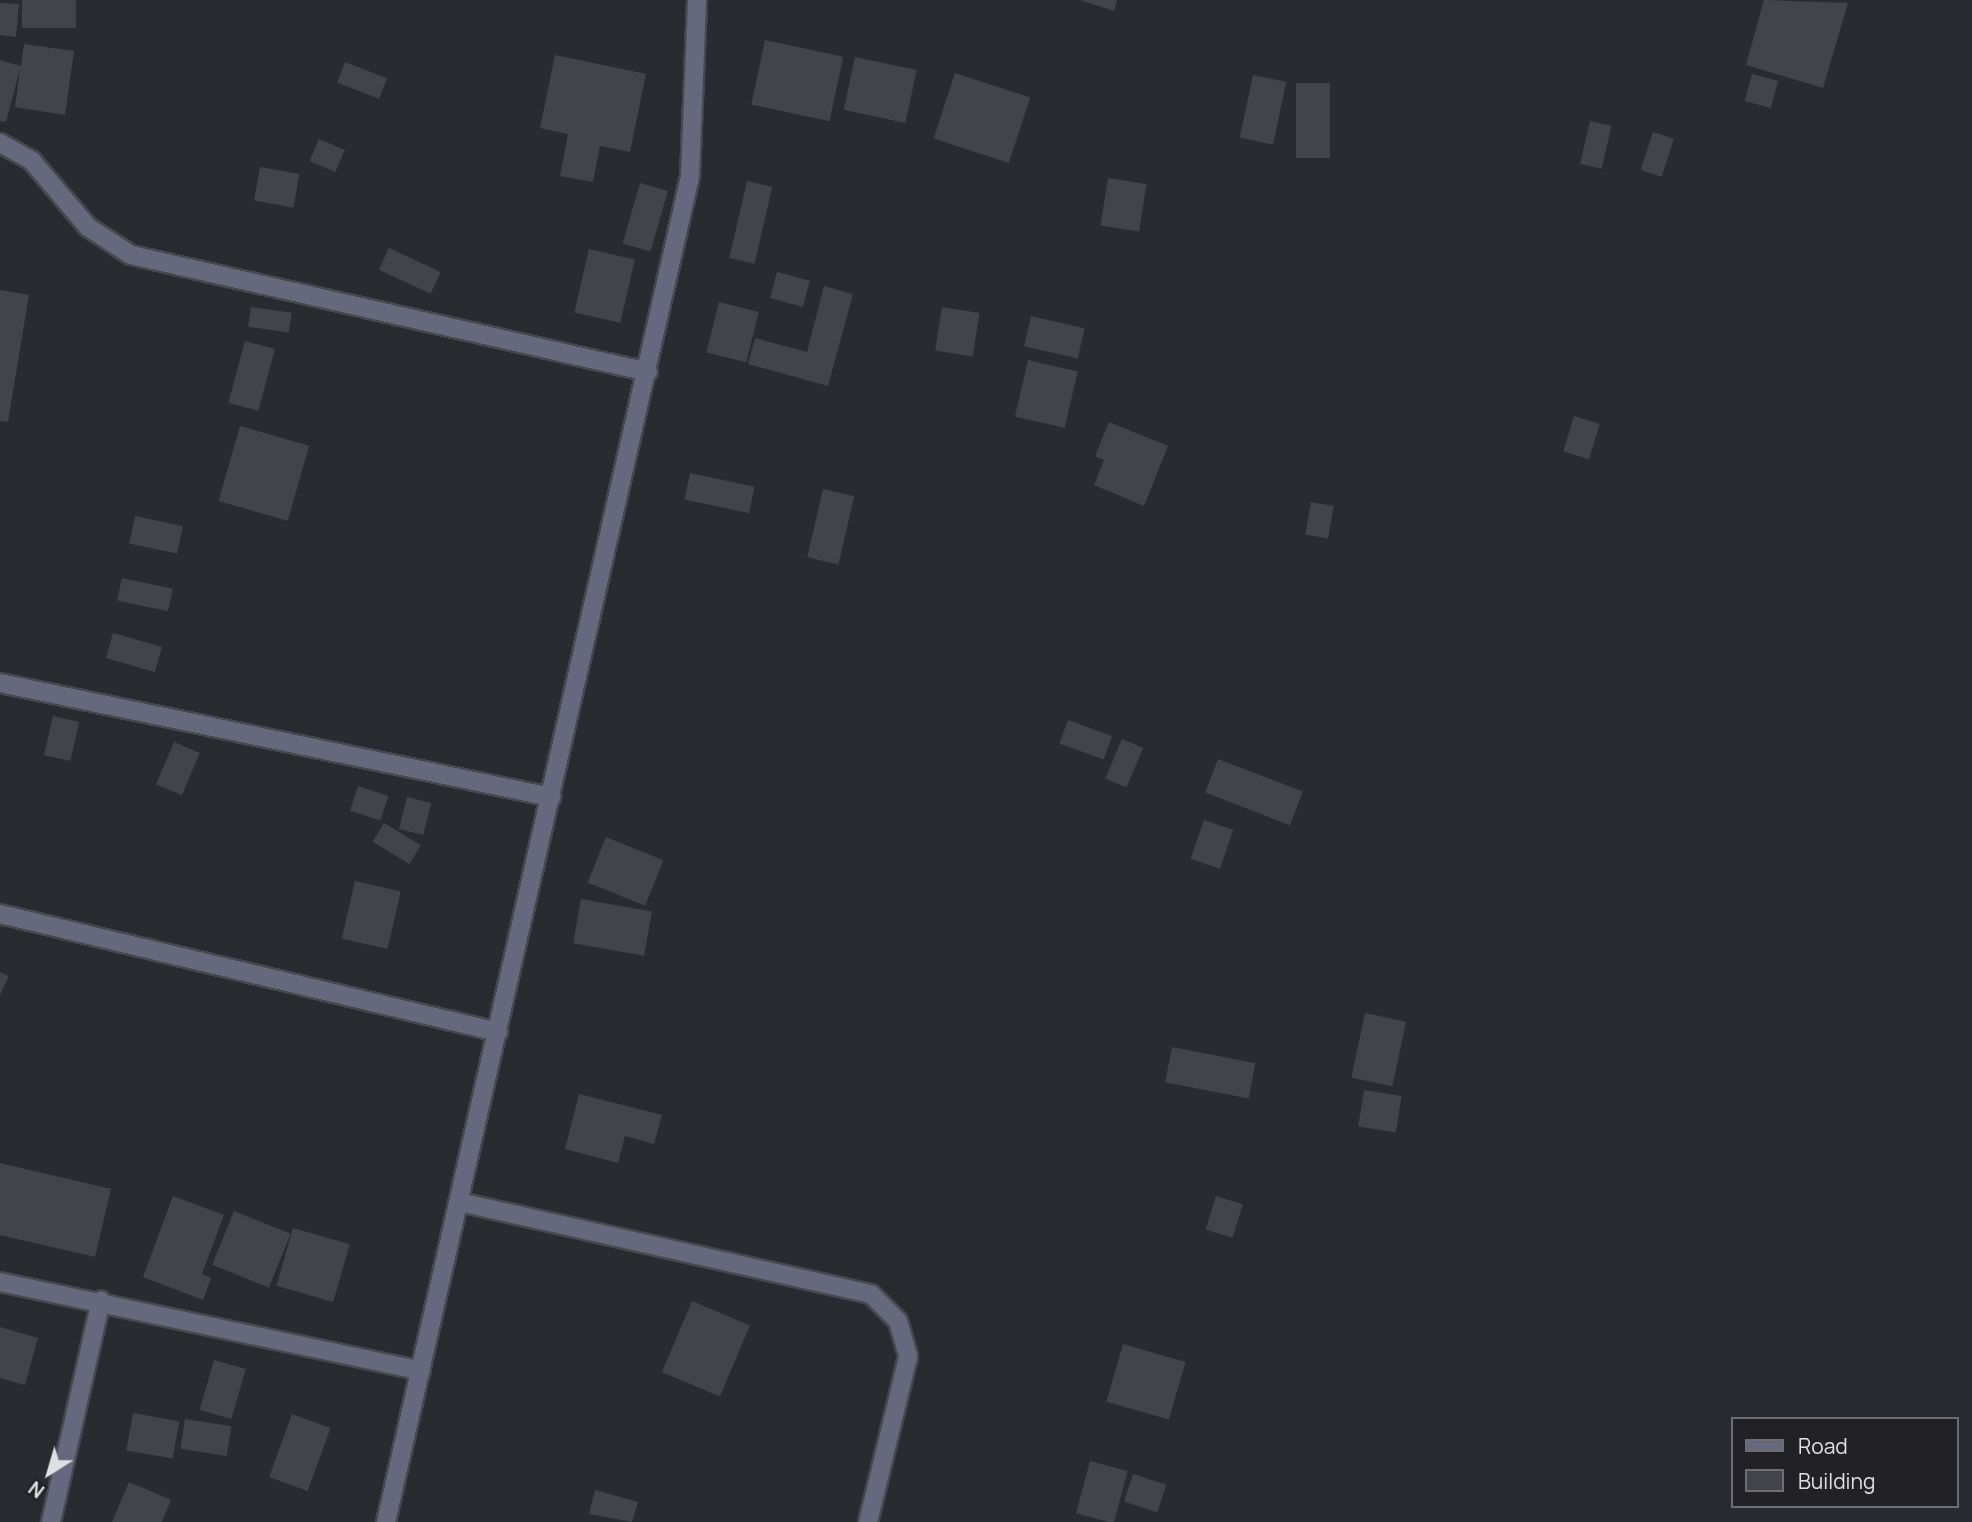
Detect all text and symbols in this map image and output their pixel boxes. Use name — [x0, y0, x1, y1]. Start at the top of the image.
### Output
legend — [1730, 1417, 1958, 1508]
text: Road — [1798, 1432, 1848, 1460]
north arrow — [14, 1438, 84, 1508]
text: Building — [1798, 1467, 1875, 1495]
text: N — [23, 1475, 50, 1504]

